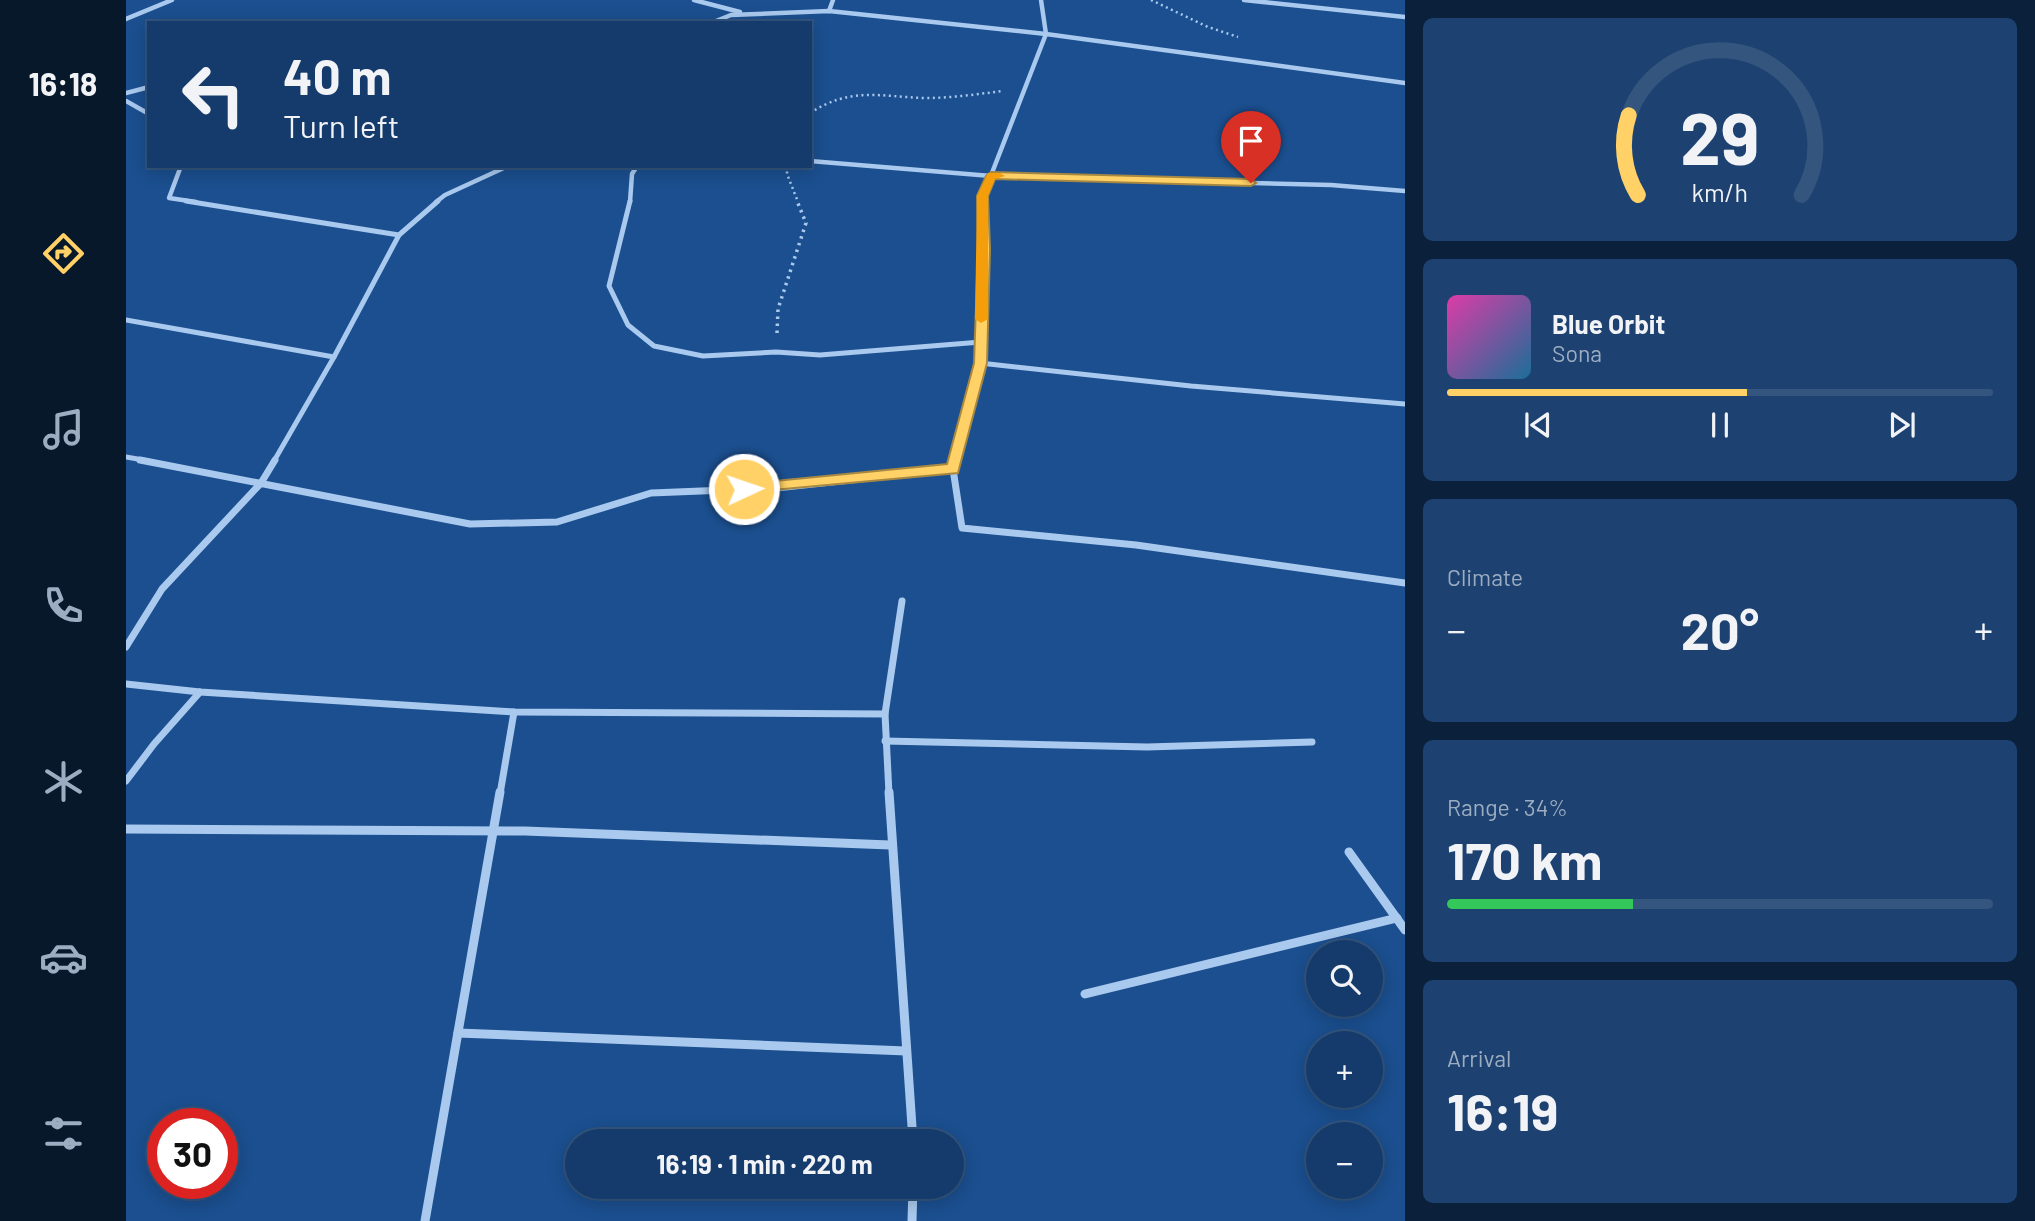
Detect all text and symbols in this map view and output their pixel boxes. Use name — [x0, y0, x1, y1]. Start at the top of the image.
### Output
text: 40 m — [283, 46, 391, 105]
icon: left — [168, 49, 259, 140]
text: 16:18 — [29, 64, 97, 102]
text: 29 — [1680, 93, 1760, 181]
text: Turn left — [283, 106, 400, 144]
pin — [1221, 111, 1281, 183]
icon: arrive — [1232, 122, 1270, 160]
text: km/h — [1692, 177, 1748, 207]
icon: directions — [39, 229, 88, 278]
text: Blue Orbit — [1552, 308, 1665, 339]
text: Sona — [1552, 339, 1602, 367]
icon: music — [39, 405, 88, 454]
icon: previous — [1519, 406, 1557, 444]
icon: pause — [1701, 406, 1739, 444]
icon: next — [1883, 406, 1921, 444]
position arrow — [707, 452, 781, 526]
text: Climate — [1447, 563, 1523, 591]
icon: phone — [39, 581, 88, 630]
text: 20° — [1681, 598, 1759, 660]
text: − — [1447, 606, 1466, 652]
text: + — [1974, 606, 1993, 652]
icon: climate — [39, 757, 88, 806]
text: Range · 34% — [1447, 793, 1568, 821]
text: 170 km — [1447, 828, 1602, 890]
icon: car — [39, 933, 88, 982]
map controls — [1306, 940, 1383, 1199]
button: search — [1306, 940, 1383, 1017]
button: + — [1306, 1031, 1383, 1108]
text: Arrival — [1447, 1044, 1511, 1072]
text: 16:19 — [1447, 1079, 1558, 1141]
speed limit sign: 30 — [147, 1108, 238, 1199]
icon: filters — [39, 1109, 88, 1158]
button: − — [1306, 1122, 1383, 1199]
text: 16:19 · 1 min · 220 m — [656, 1148, 873, 1179]

